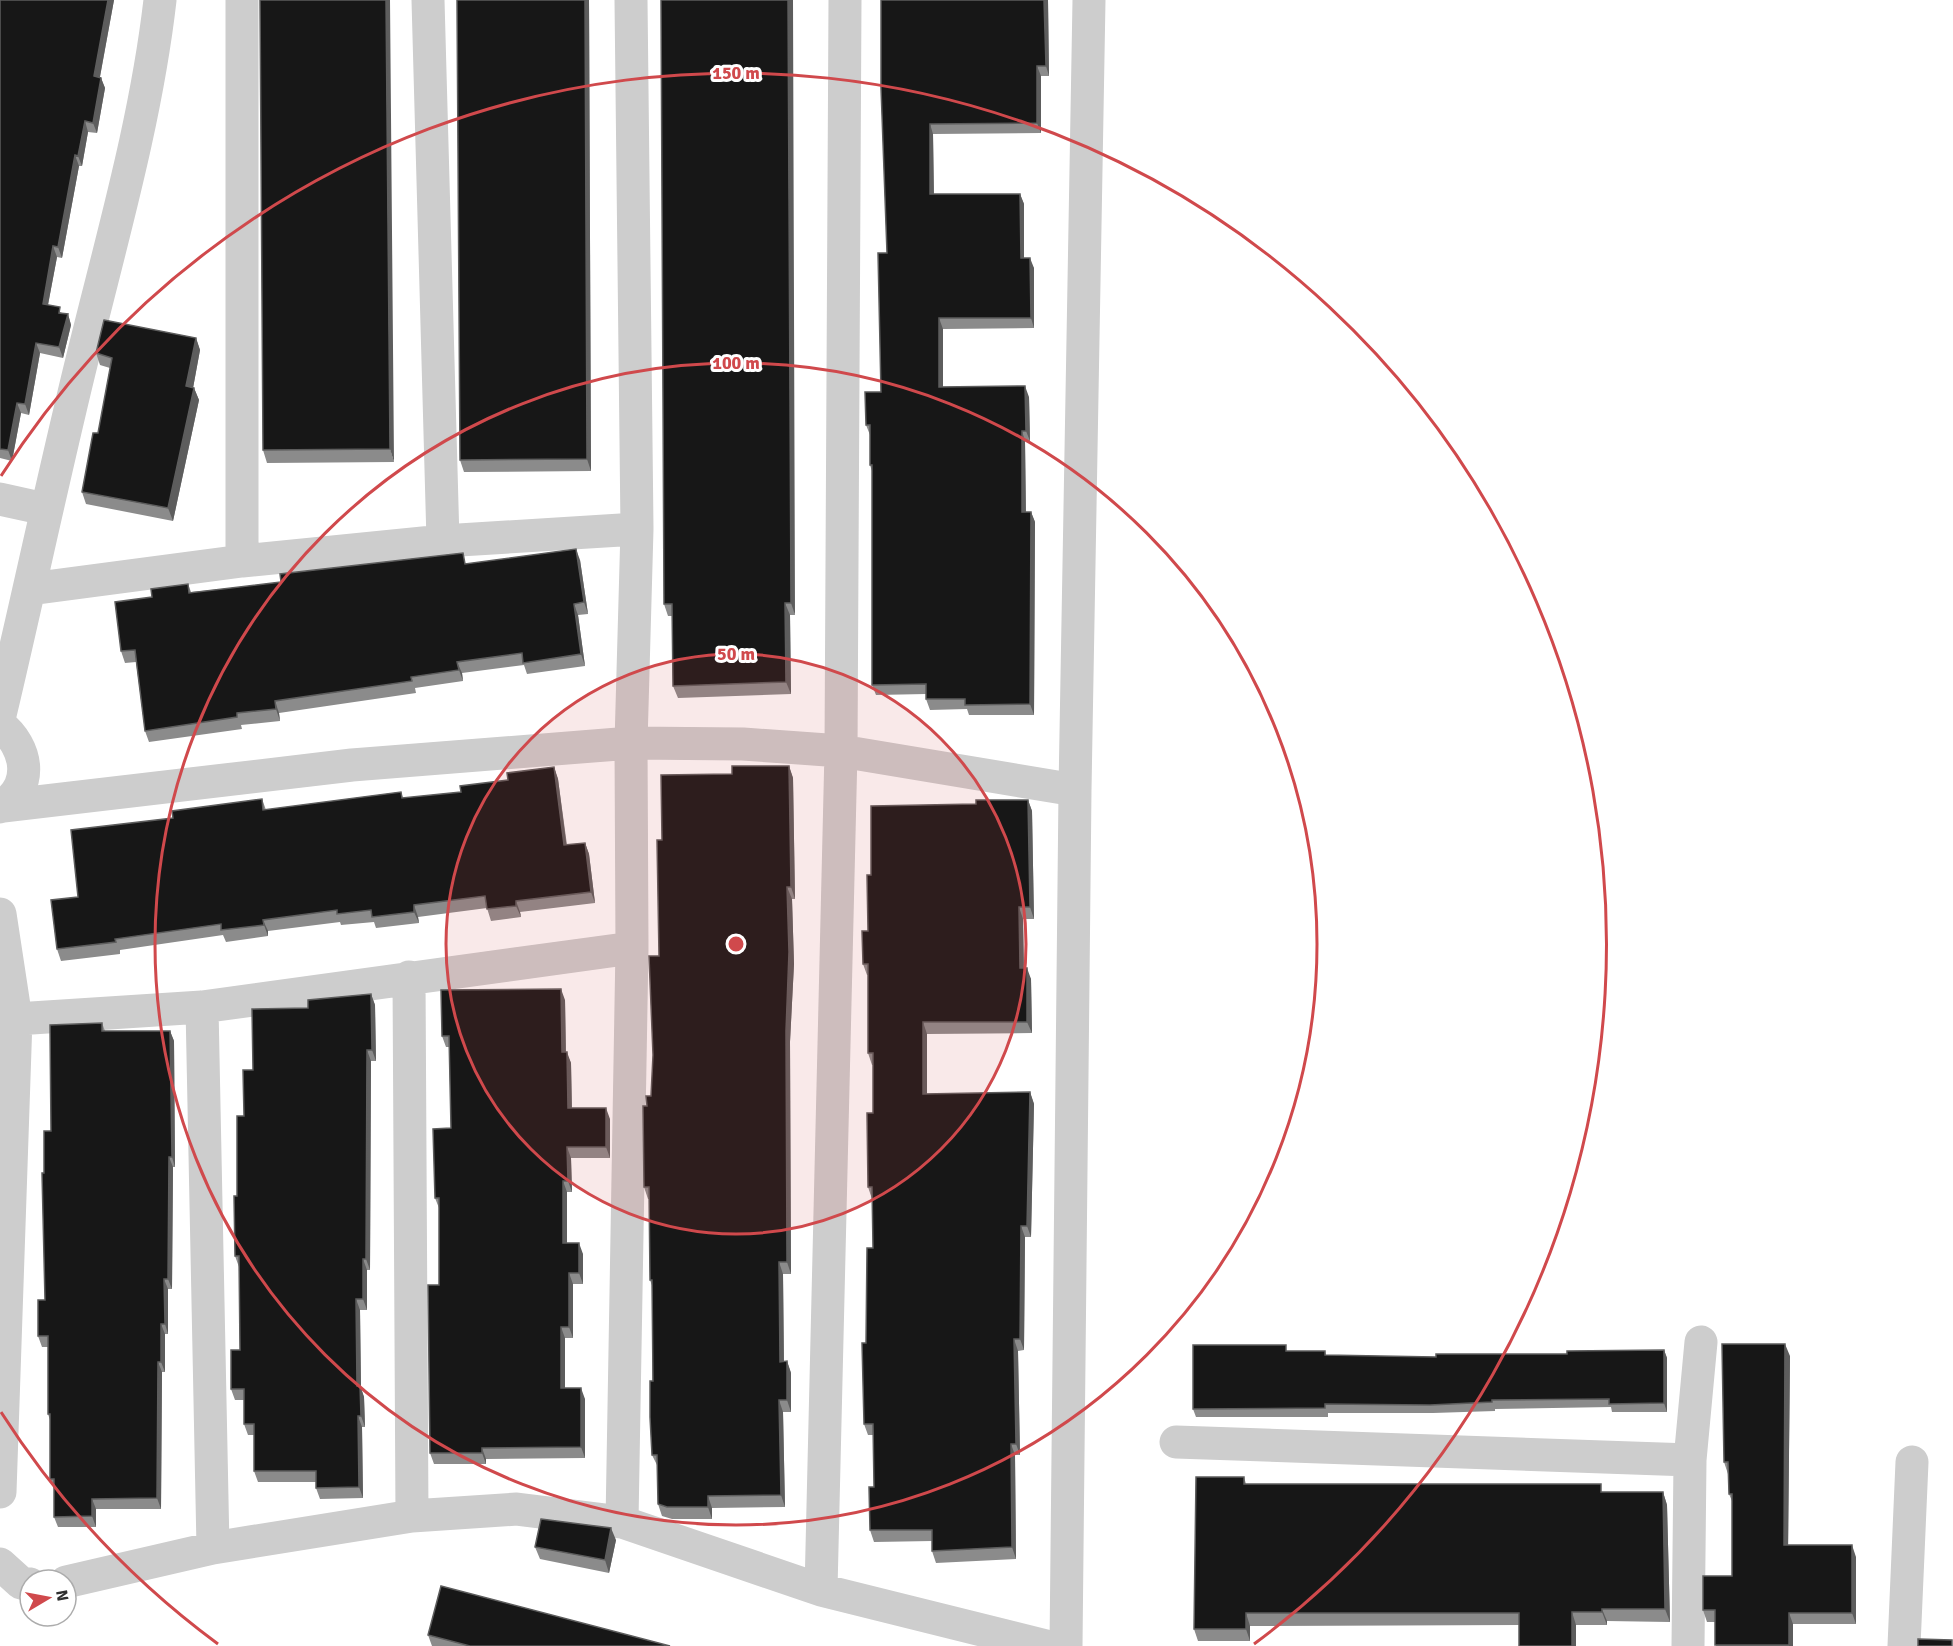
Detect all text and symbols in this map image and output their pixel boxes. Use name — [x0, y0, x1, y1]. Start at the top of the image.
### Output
text: 150 m — [712, 62, 760, 84]
text: 100 m — [712, 352, 760, 374]
text: 50 m — [717, 643, 755, 665]
centre of rings — [726, 934, 746, 954]
north arrow — [18, 1568, 78, 1628]
text: N — [51, 1588, 73, 1603]

